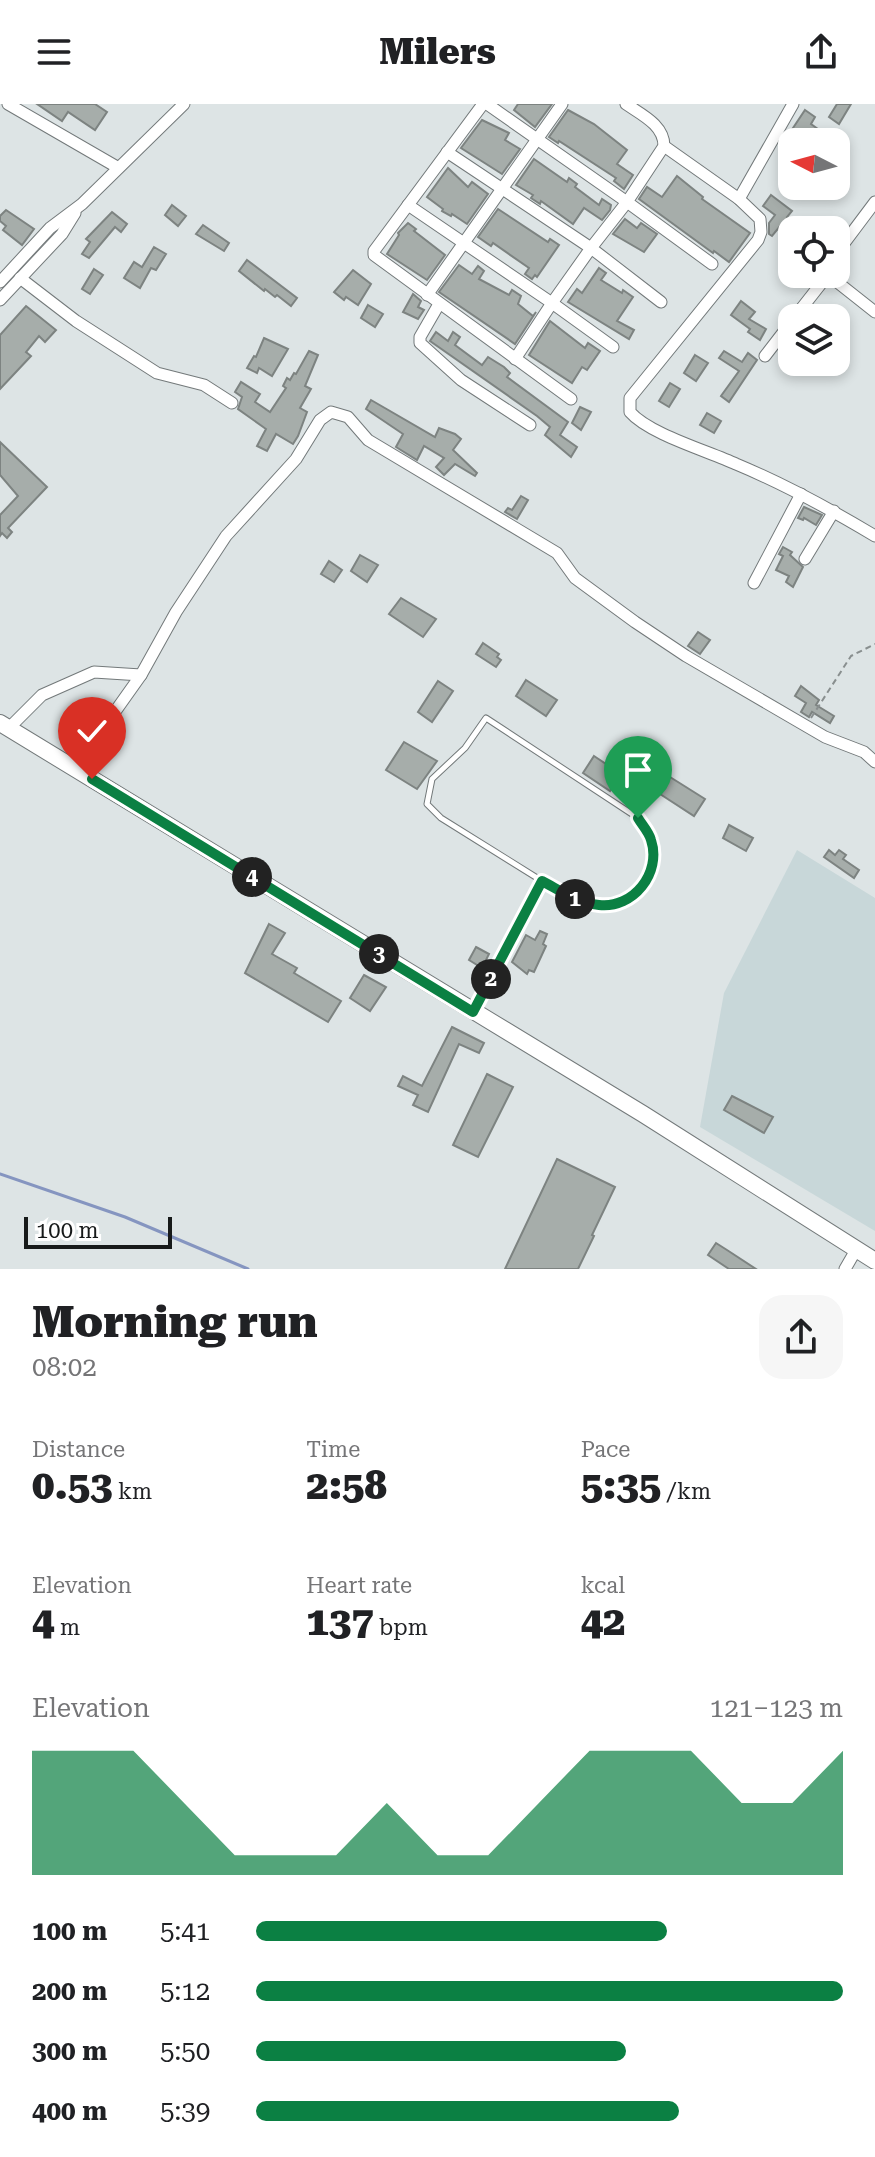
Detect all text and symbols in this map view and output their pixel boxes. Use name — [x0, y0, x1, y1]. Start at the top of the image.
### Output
icon: menu — [32, 30, 76, 74]
icon: share — [799, 30, 843, 74]
text: Milers — [379, 31, 496, 73]
north arrow — [778, 128, 850, 200]
map controls — [778, 128, 850, 376]
button: locate — [778, 216, 850, 288]
button: layers — [778, 304, 850, 376]
pin — [58, 697, 126, 779]
icon: check — [70, 709, 114, 753]
pin — [604, 736, 672, 818]
icon: arrive — [616, 748, 660, 792]
pin: 4 — [232, 857, 272, 897]
text: 4 — [246, 864, 258, 889]
pin: 1 — [555, 879, 595, 919]
text: 1 — [569, 886, 581, 911]
pin: 3 — [359, 934, 399, 974]
text: 3 — [373, 941, 385, 966]
pin: 2 — [471, 959, 511, 999]
text: 2 — [485, 966, 497, 991]
scale bar — [24, 1213, 172, 1249]
text: 100 m — [36, 1218, 99, 1243]
button: share — [759, 1295, 843, 1379]
text: Morning run — [32, 1296, 318, 1348]
text: 08:02 — [32, 1352, 97, 1382]
text: Distance — [32, 1437, 125, 1462]
text: Time — [306, 1437, 360, 1462]
text: Pace — [581, 1437, 630, 1462]
text: 0.53 — [32, 1462, 113, 1509]
text: 2:58 — [306, 1462, 387, 1509]
text: 5:35 — [581, 1462, 661, 1509]
text: km — [113, 1479, 152, 1504]
text: /km — [661, 1479, 711, 1504]
text: Elevation — [32, 1573, 132, 1598]
text: Heart rate — [306, 1573, 412, 1598]
text: kcal — [581, 1573, 625, 1598]
text: 4 — [32, 1598, 54, 1645]
text: 137 — [306, 1598, 374, 1645]
text: 42 — [581, 1598, 625, 1645]
text: m — [54, 1615, 80, 1640]
text: bpm — [374, 1615, 428, 1640]
text: Elevation — [32, 1693, 150, 1723]
text: 121–123 m — [710, 1693, 843, 1723]
text: 100 m — [32, 1916, 107, 1946]
text: 5:41 — [160, 1916, 210, 1946]
text: 200 m — [32, 1976, 107, 2006]
text: 5:12 — [160, 1976, 210, 2006]
text: 300 m — [32, 2036, 107, 2066]
text: 5:50 — [160, 2036, 210, 2066]
text: 400 m — [32, 2096, 107, 2126]
text: 5:39 — [160, 2096, 210, 2126]

